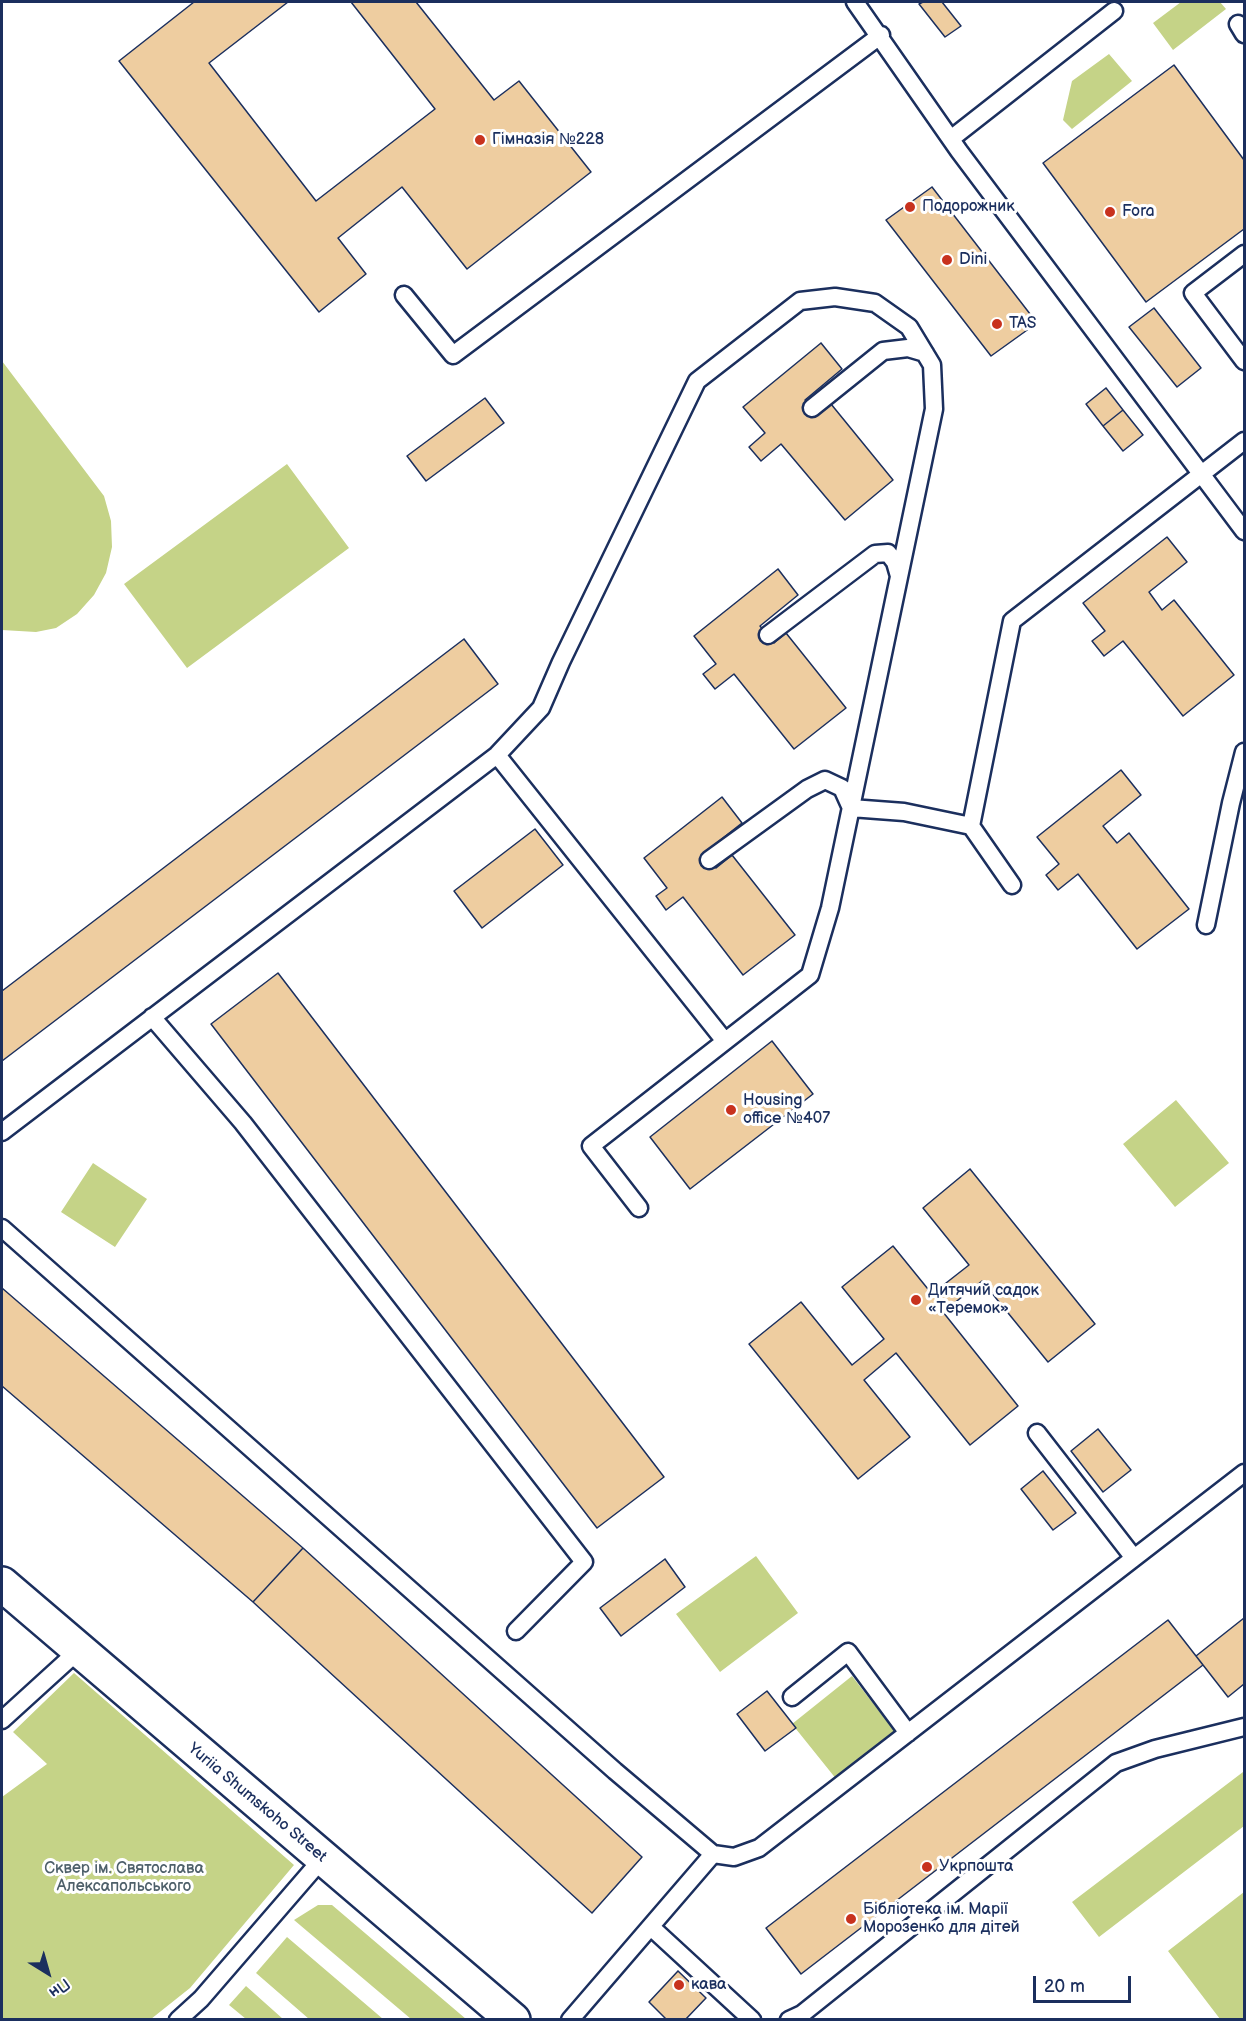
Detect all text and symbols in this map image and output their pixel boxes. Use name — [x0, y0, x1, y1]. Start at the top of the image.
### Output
place label: Гімназія №228 — [492, 130, 604, 150]
marker: Гімназія №228 — [473, 133, 487, 147]
place label: Подорожник — [922, 197, 1015, 217]
marker: Подорожник — [903, 200, 917, 214]
place label: Fora — [1122, 202, 1155, 222]
marker: Fora — [1103, 205, 1117, 219]
place label: Dini — [959, 250, 987, 270]
marker: Dini — [940, 253, 954, 267]
place label: TAS — [1009, 314, 1036, 334]
marker: TAS — [990, 317, 1004, 331]
place label: Housing office №407 — [743, 1091, 830, 1129]
marker: Housing office №407 — [724, 1103, 738, 1117]
place label: Дитячий садок «Теремок» — [928, 1281, 1039, 1319]
marker: Дитячий садок «Теремок» — [909, 1293, 923, 1307]
street label: Yuriia Shumskoho Street — [184, 1739, 330, 1867]
place label: Укрпошта — [939, 1857, 1014, 1877]
park label: Сквер ім. Святослава Алексапольського — [44, 1859, 204, 1897]
marker: Укрпошта — [920, 1860, 934, 1874]
place label: Бібліотека ім. Марії Морозенко для дітей — [863, 1900, 1020, 1938]
marker: Бібліотека ім. Марії Морозенко для дітей — [844, 1912, 858, 1926]
north arrow — [18, 1943, 78, 2003]
scale bar — [1036, 1964, 1134, 2002]
text: Пн — [45, 1974, 73, 2002]
place label: кава — [691, 1975, 727, 1995]
text: 20 m — [1044, 1976, 1085, 1997]
marker: кава — [672, 1978, 686, 1992]

